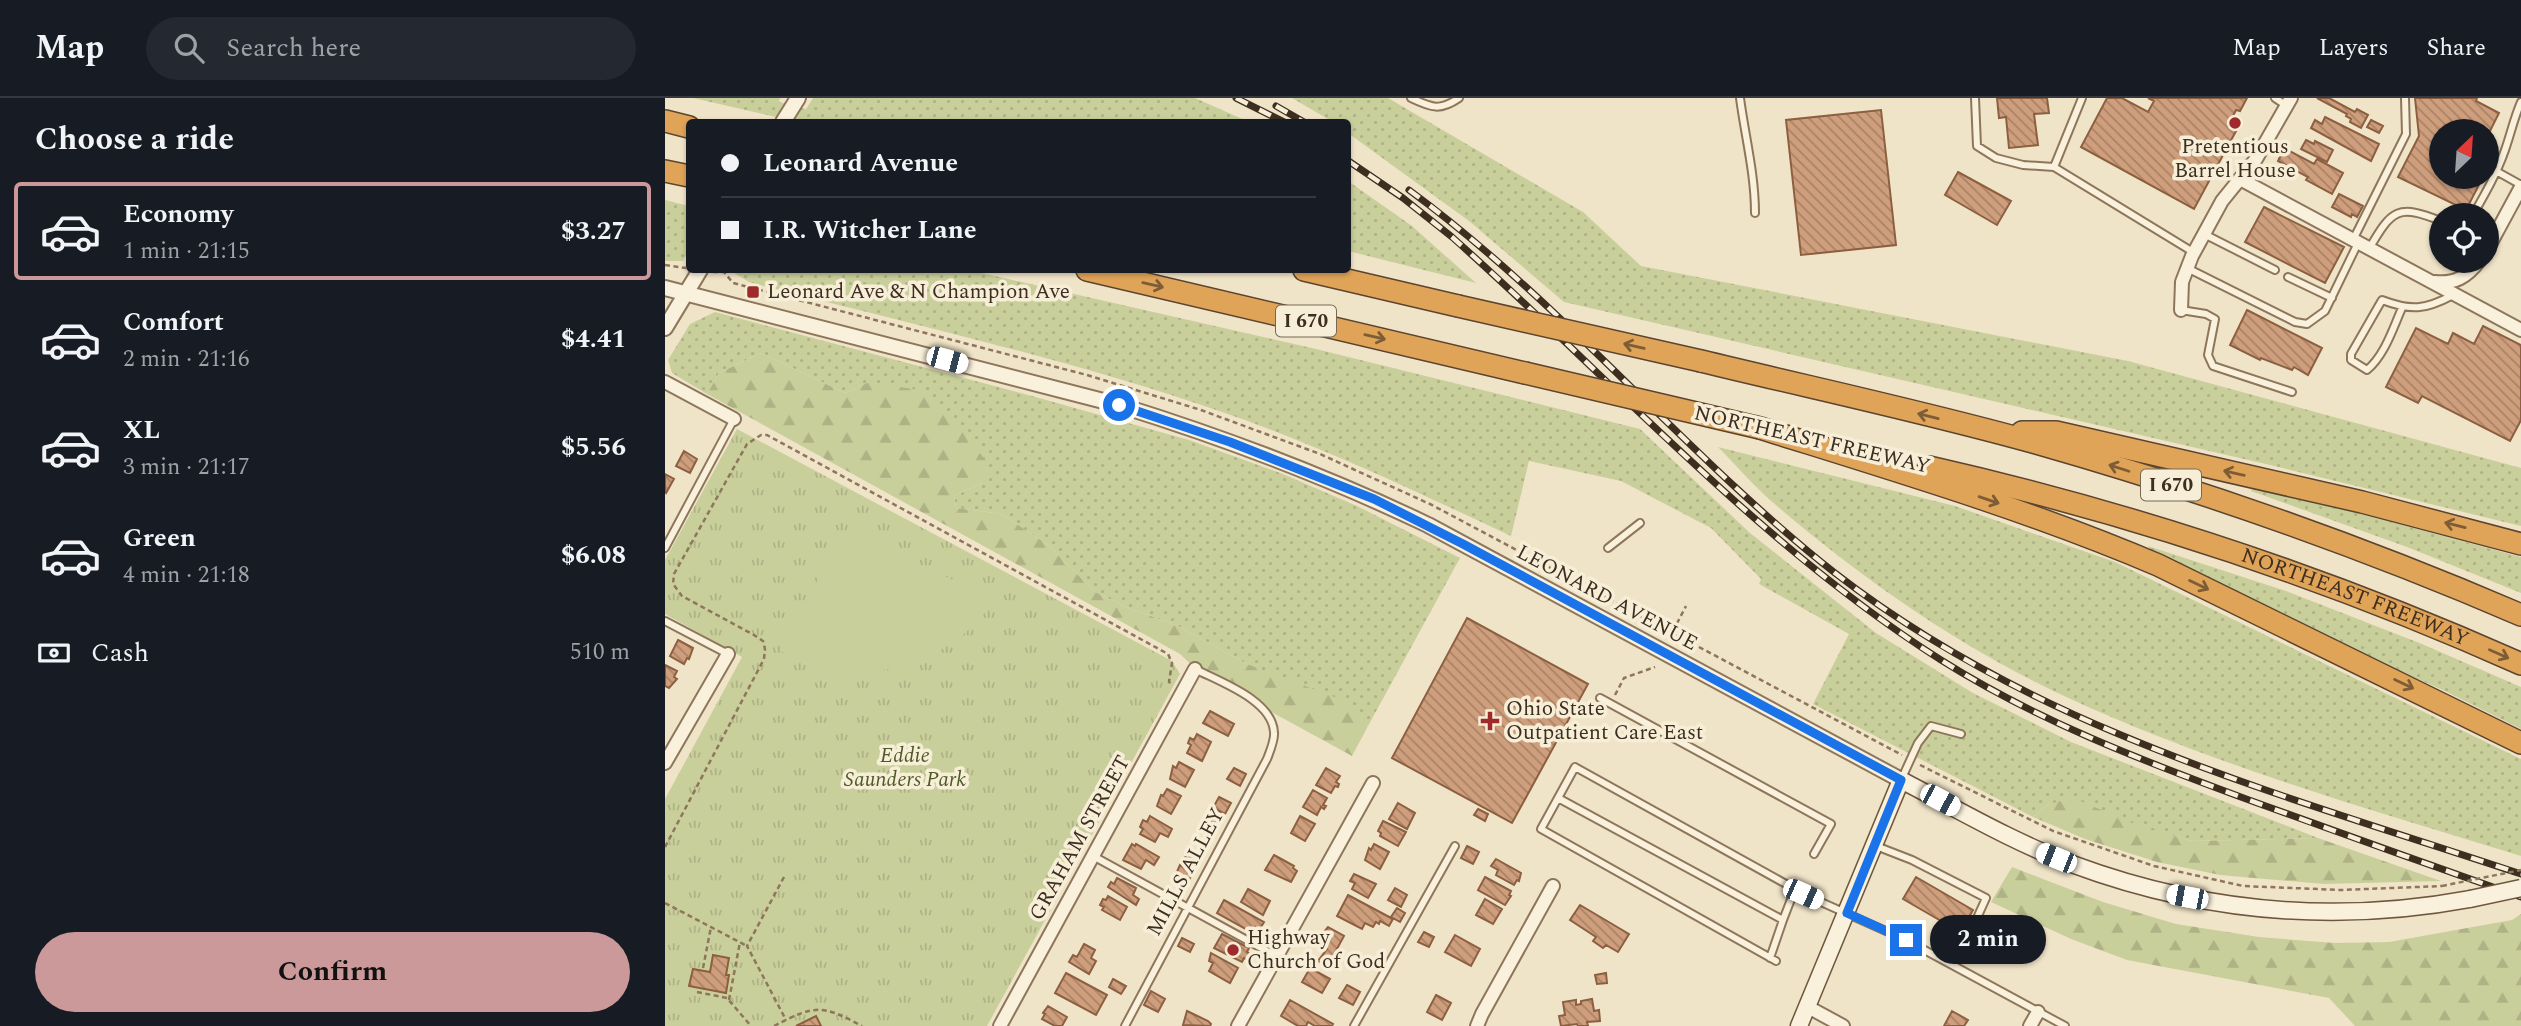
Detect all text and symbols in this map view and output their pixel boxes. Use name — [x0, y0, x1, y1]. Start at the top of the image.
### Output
search box — [146, 17, 636, 80]
text: Map — [35, 23, 104, 73]
text: Search here — [226, 28, 361, 68]
icon: search — [170, 29, 208, 67]
text: Map — [2232, 30, 2281, 66]
text: Layers — [2319, 30, 2389, 66]
text: Share — [2427, 30, 2486, 66]
text: Choose a ride — [35, 115, 234, 164]
marker: Pretentious Barrel House — [2227, 115, 2243, 131]
north arrow — [2429, 119, 2499, 189]
map controls — [2429, 119, 2499, 273]
place label: Pretentious Barrel House — [2174, 131, 2296, 187]
text: Leonard Avenue — [763, 143, 958, 183]
text: Economy — [123, 194, 233, 234]
icon: car — [39, 200, 102, 263]
button: locate — [2429, 203, 2499, 273]
text: I.R. Witcher Lane — [763, 210, 977, 250]
text: $3.27 — [561, 211, 626, 251]
text: 1 min · 21:15 — [123, 234, 250, 269]
place label: Leonard Ave & N Champion Ave — [767, 276, 1070, 308]
one-way arrow — [1141, 279, 1164, 292]
marker: Leonard Ave & N Champion Ave — [745, 284, 761, 300]
text: Comfort — [123, 302, 224, 342]
road number: I 670 — [1276, 306, 1336, 336]
icon: car — [39, 308, 102, 371]
text: $4.41 — [561, 319, 626, 359]
one-way arrow — [1363, 331, 1385, 344]
one-way arrow — [1623, 339, 1646, 352]
text: 2 min · 21:16 — [123, 342, 250, 377]
car — [924, 344, 971, 376]
route start — [1103, 389, 1135, 421]
street label: NORTHEAST FREEWAY — [1691, 397, 1933, 483]
one-way arrow — [1917, 409, 1940, 422]
text: XL — [123, 410, 160, 450]
icon: car — [39, 416, 102, 479]
text: $5.56 — [561, 427, 626, 467]
text: 3 min · 21:17 — [123, 450, 250, 485]
one-way arrow — [2108, 461, 2130, 473]
one-way arrow — [2223, 466, 2246, 479]
road number: I 670 — [2141, 470, 2201, 500]
one-way arrow — [1977, 495, 1999, 507]
text: Green — [123, 518, 196, 558]
one-way arrow — [2444, 518, 2467, 531]
icon: car — [39, 524, 102, 587]
text: $6.08 — [561, 535, 626, 575]
street label: LEONARD AVENUE — [1511, 537, 1703, 659]
street label: NORTHEAST FREEWAY — [2237, 540, 2474, 656]
text: 4 min · 21:18 — [123, 558, 250, 593]
one-way arrow — [2188, 579, 2209, 593]
text: Cash — [91, 633, 149, 673]
icon: cash — [35, 634, 73, 672]
text: 510 m — [570, 635, 630, 670]
one-way arrow — [2488, 648, 2509, 661]
one-way arrow — [2393, 678, 2414, 692]
place label: Ohio State Outpatient Care East — [1506, 693, 1703, 749]
marker: Ohio State Outpatient Care East — [1480, 711, 1500, 731]
park label: Eddie Saunders Park — [844, 740, 966, 796]
street label: GRAHAM STREET — [1021, 749, 1139, 927]
car — [1917, 781, 1964, 819]
street label: MILLS ALLEY — [1139, 802, 1233, 942]
car — [2033, 840, 2080, 876]
car — [1780, 876, 1827, 912]
car — [2165, 883, 2210, 911]
callout: 2 min — [1931, 916, 2046, 964]
place label: Highway Church of God — [1247, 922, 1385, 978]
text: 2 min — [1957, 922, 2019, 957]
route end — [1890, 924, 1922, 956]
button: Confirm — [35, 932, 630, 1012]
marker: Highway Church of God — [1225, 942, 1241, 958]

